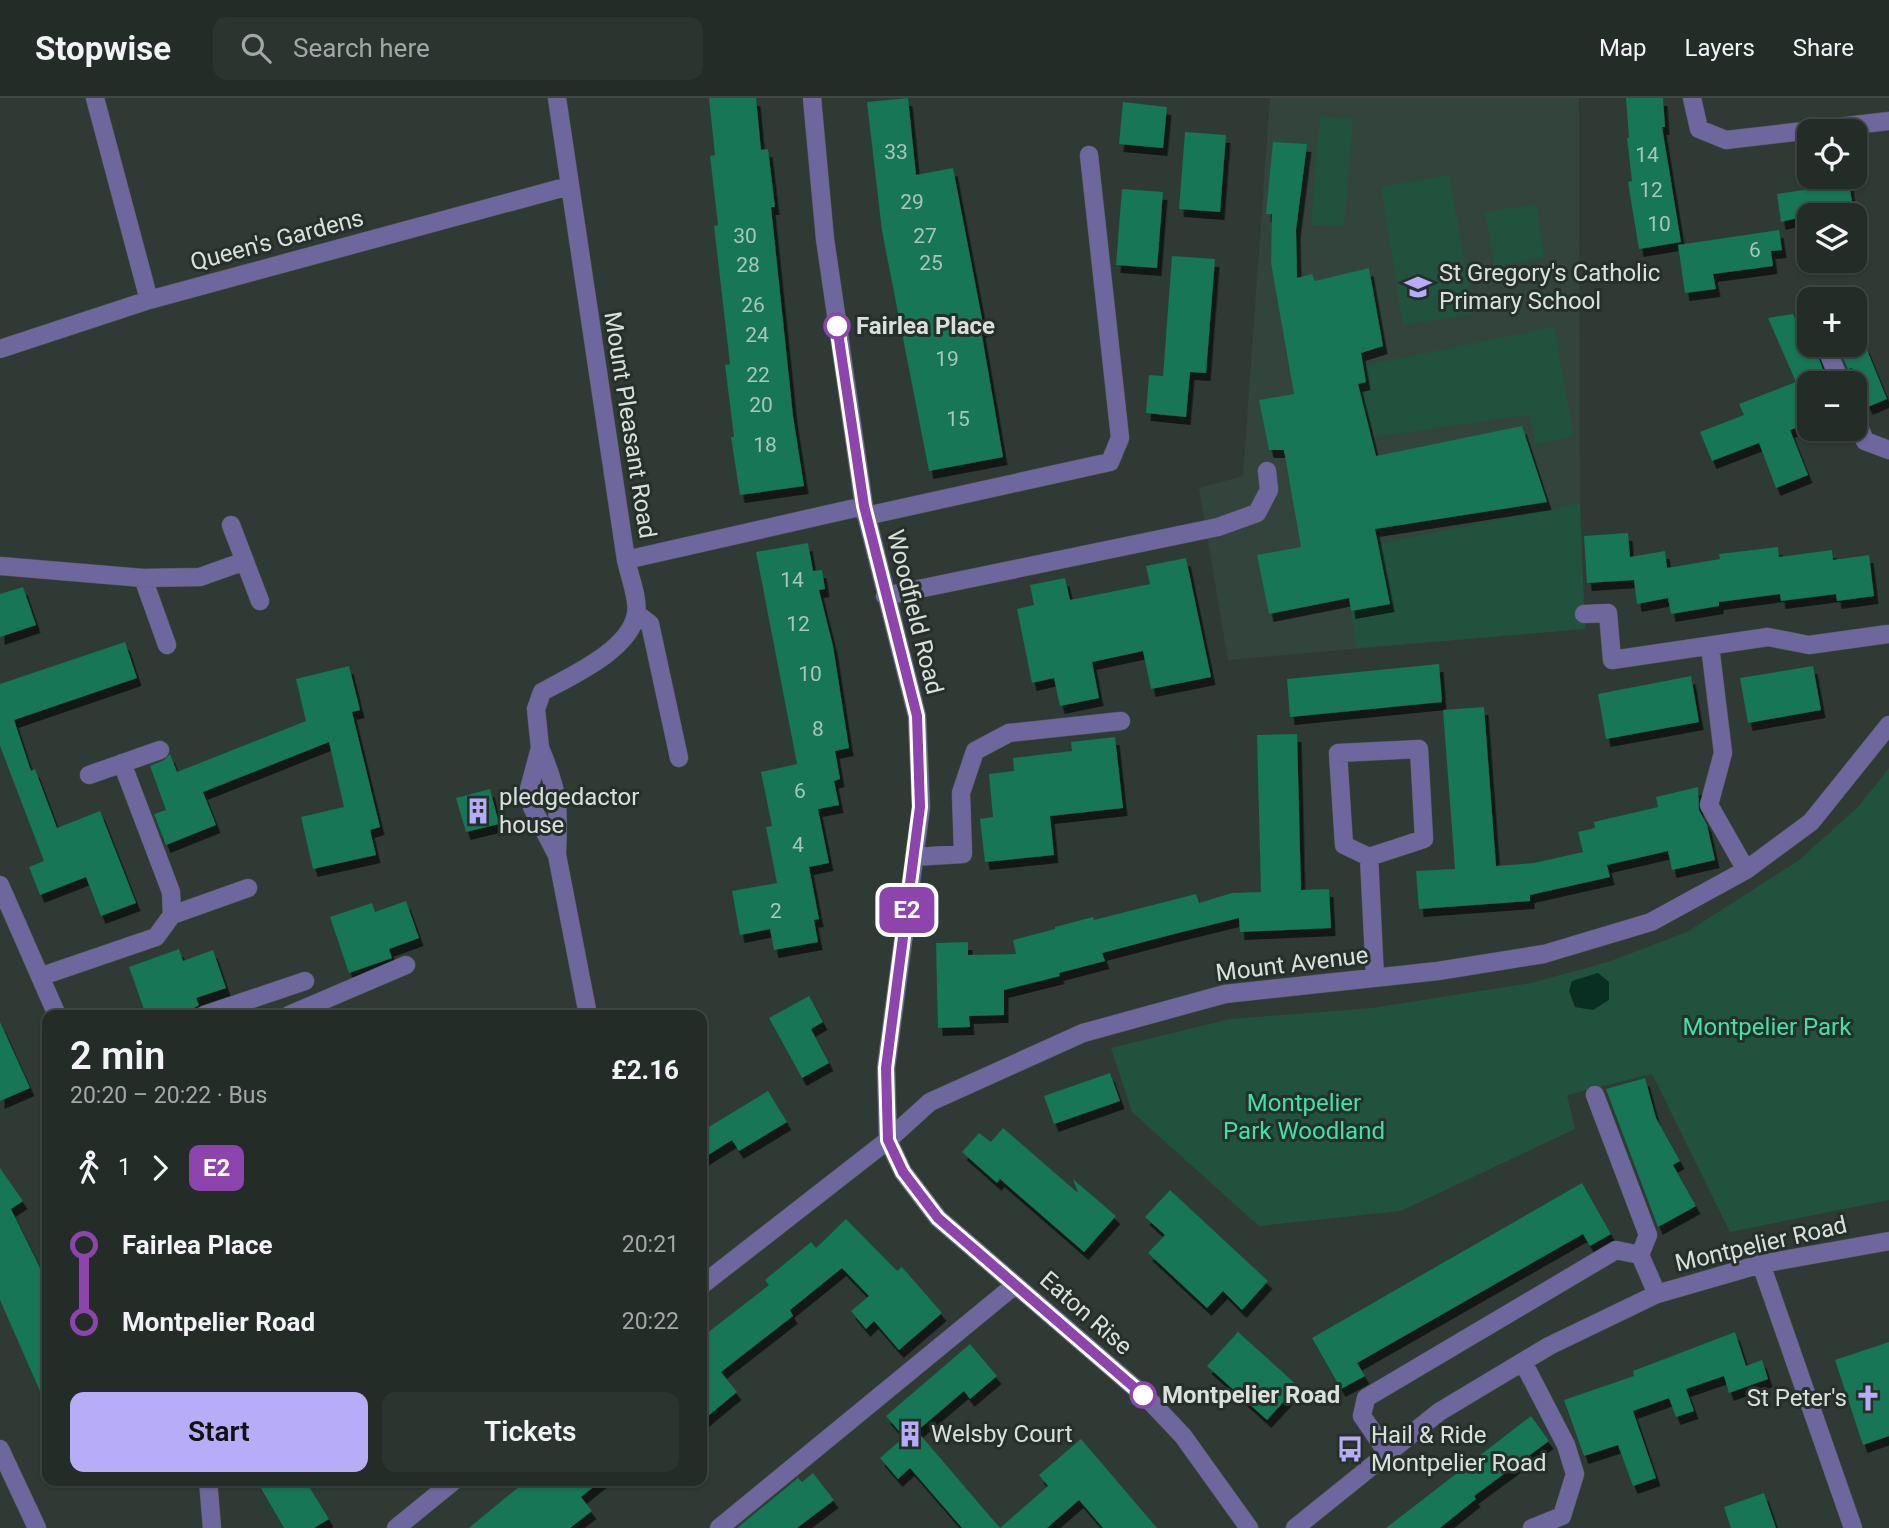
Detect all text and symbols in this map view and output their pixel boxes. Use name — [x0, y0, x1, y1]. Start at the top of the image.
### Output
search box — [213, 17, 703, 80]
text: Stopwise — [35, 29, 171, 68]
icon: search — [237, 29, 275, 67]
text: Search here — [293, 33, 430, 63]
text: Map — [1599, 34, 1647, 62]
text: Layers — [1685, 34, 1755, 62]
text: Share — [1793, 34, 1854, 62]
map controls — [1797, 119, 1867, 441]
button: locate — [1797, 119, 1867, 189]
house number: 33 — [884, 140, 908, 164]
house number: 14 — [1635, 143, 1659, 167]
house number: 12 — [1639, 178, 1663, 202]
house number: 29 — [900, 190, 924, 214]
street label: Queen's Gardens — [187, 203, 367, 277]
button: layers — [1797, 203, 1867, 273]
house number: 10 — [1647, 212, 1671, 236]
house number: 30 — [733, 224, 757, 248]
house number: 27 — [913, 224, 937, 248]
house number: 6 — [1749, 238, 1761, 262]
house number: 25 — [919, 251, 943, 275]
house number: 28 — [736, 253, 760, 277]
place label: St Gregory's Catholic Primary School — [1439, 259, 1660, 315]
school or university icon: St Gregory's Catholic Primary School — [1403, 272, 1433, 302]
button: + — [1797, 287, 1867, 357]
house number: 26 — [741, 293, 765, 317]
street label: Mount Pleasant Road — [598, 310, 662, 540]
place label: Fairlea Place — [856, 312, 995, 340]
marker: Fairlea Place — [824, 313, 850, 339]
house number: 24 — [745, 323, 769, 347]
house number: 19 — [935, 347, 959, 371]
house number: 22 — [746, 363, 770, 387]
button: − — [1797, 371, 1867, 441]
house number: 20 — [749, 393, 773, 417]
house number: 15 — [946, 407, 970, 431]
house number: 18 — [753, 433, 777, 457]
street label: Woodfield Road — [881, 527, 949, 697]
house number: 14 — [780, 568, 804, 592]
house number: 12 — [786, 612, 810, 636]
house number: 10 — [798, 662, 822, 686]
house number: 8 — [812, 717, 824, 741]
house number: 6 — [794, 779, 806, 803]
place label: pledgedactor house — [499, 783, 639, 839]
building icon: pledgedactor house — [463, 796, 493, 826]
house number: 4 — [792, 833, 804, 857]
line badge: E2 — [876, 887, 939, 933]
text: E2 — [893, 896, 921, 924]
house number: 2 — [770, 899, 782, 923]
street label: Mount Avenue — [1214, 941, 1370, 987]
park label: Montpelier Park — [1683, 1013, 1852, 1041]
text: 2 min — [70, 1034, 165, 1078]
text: £2.16 — [611, 1055, 679, 1085]
text: 20:20 – 20:22 · Bus — [70, 1082, 267, 1109]
park label: Montpelier Park Woodland — [1223, 1089, 1385, 1145]
icon: walk — [70, 1149, 108, 1187]
icon: forward — [141, 1149, 179, 1187]
text: 1 — [118, 1154, 131, 1181]
text: E2 — [203, 1154, 230, 1182]
street label: Montpelier Road — [1672, 1211, 1850, 1277]
text: Fairlea Place — [122, 1230, 273, 1260]
text: 20:21 — [622, 1231, 679, 1258]
street label: Eaton Rise — [1034, 1265, 1138, 1361]
text: Montpelier Road — [122, 1307, 315, 1337]
text: 20:22 — [622, 1308, 679, 1335]
place label: Montpelier Road — [1162, 1381, 1340, 1409]
marker: Montpelier Road — [1130, 1382, 1156, 1408]
church icon: St Peter's — [1853, 1383, 1883, 1413]
place label: St Peter's — [1747, 1384, 1847, 1412]
button: Start — [70, 1392, 368, 1472]
button: Tickets — [382, 1392, 679, 1472]
building icon: Welsby Court — [895, 1419, 925, 1449]
place label: Welsby Court — [931, 1420, 1073, 1448]
place label: Hail & Ride Montpelier Road — [1371, 1421, 1547, 1477]
bus stop icon: Hail & Ride Montpelier Road — [1335, 1434, 1365, 1464]

